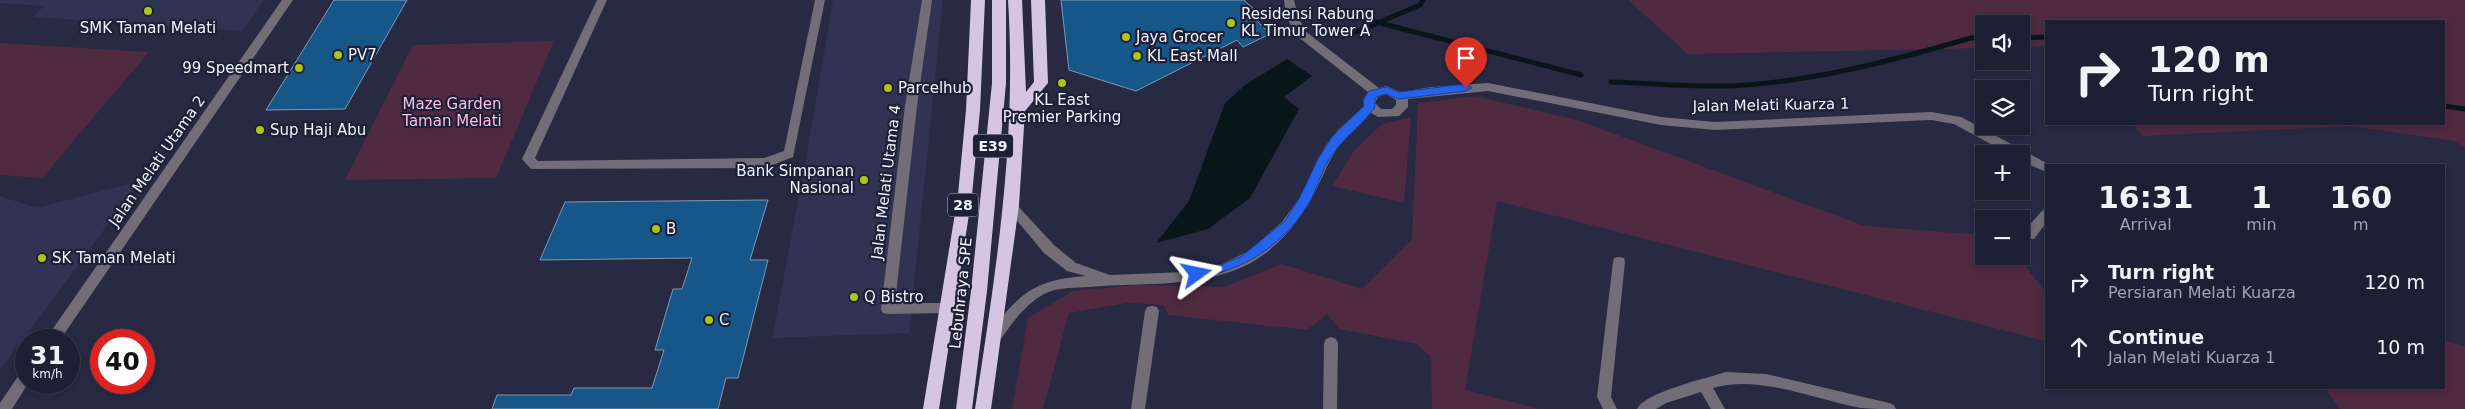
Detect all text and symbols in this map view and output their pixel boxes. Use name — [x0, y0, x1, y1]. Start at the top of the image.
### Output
marker: SMK Taman Melati — [142, 5, 154, 17]
place label: Residensi Rabung KL Timur Tower A — [1241, 5, 1374, 40]
map controls — [1975, 15, 2030, 265]
button: sound — [1975, 15, 2030, 70]
marker: Residensi Rabung KL Timur Tower A — [1225, 17, 1237, 29]
place label: SMK Taman Melati — [80, 19, 216, 37]
place label: Jaya Grocer — [1135, 28, 1224, 46]
marker: Jaya Grocer — [1120, 31, 1132, 43]
pin — [1445, 37, 1487, 88]
icon: right — [2065, 40, 2130, 105]
text: 120 m — [2148, 40, 2270, 80]
icon: arrive — [1452, 44, 1480, 72]
place label: PV7 — [348, 46, 377, 64]
place label: KL East Mall — [1147, 47, 1238, 65]
marker: PV7 — [332, 49, 344, 61]
marker: KL East Mall — [1131, 50, 1143, 62]
place label: 99 Speedmart — [182, 59, 289, 77]
marker: 99 Speedmart — [293, 62, 305, 74]
marker: KL East Premier Parking — [1056, 77, 1068, 89]
place label: Parcelhub — [898, 79, 972, 97]
button: layers — [1975, 80, 2030, 135]
text: Turn right — [2148, 81, 2253, 106]
marker: Parcelhub — [882, 82, 894, 94]
place label: KL East Premier Parking — [1003, 91, 1121, 126]
street label: Jalan Melati Utama 2 — [104, 92, 209, 231]
park label: Maze Garden Taman Melati — [401, 95, 502, 130]
street label: Jalan Melati Kuarza 1 — [1691, 95, 1850, 115]
street label: Jalan Melati Utama 4 — [867, 104, 904, 261]
place label: Sup Haji Abu — [270, 121, 366, 139]
marker: Sup Haji Abu — [254, 124, 266, 136]
road number: E39 — [973, 134, 1013, 158]
button: + — [1975, 145, 2030, 200]
place label: Bank Simpanan Nasional — [736, 162, 854, 197]
marker: Bank Simpanan Nasional — [858, 174, 870, 186]
text: 16:31 — [2098, 180, 2193, 215]
text: 1 — [2251, 180, 2272, 215]
text: 160 — [2329, 180, 2392, 215]
road number: 28 — [948, 194, 978, 216]
button: − — [1975, 210, 2030, 265]
text: Arrival — [2120, 215, 2172, 234]
text: min — [2246, 215, 2277, 234]
text: m — [2353, 215, 2369, 234]
place label: B — [666, 220, 676, 238]
marker: B — [650, 223, 662, 235]
street label: Lebuhraya SPE — [946, 236, 976, 350]
position arrow — [1170, 247, 1222, 299]
place label: SK Taman Melati — [52, 249, 176, 267]
marker: SK Taman Melati — [36, 252, 48, 264]
text: Turn right — [2108, 261, 2214, 283]
icon: right — [2065, 268, 2093, 296]
text: 120 m — [2364, 271, 2425, 293]
text: Persiaran Melati Kuarza — [2108, 283, 2296, 302]
place label: Q Bistro — [864, 288, 924, 306]
marker: Q Bistro — [848, 291, 860, 303]
place label: C — [719, 311, 729, 329]
marker: C — [703, 314, 715, 326]
text: Continue — [2108, 326, 2204, 348]
speed limit sign: 40 — [90, 329, 155, 394]
icon: ahead — [2065, 333, 2093, 361]
text: 10 m — [2376, 336, 2425, 358]
text: 31 — [30, 341, 65, 370]
text: Jalan Melati Kuarza 1 — [2108, 348, 2275, 367]
text: km/h — [32, 367, 63, 381]

